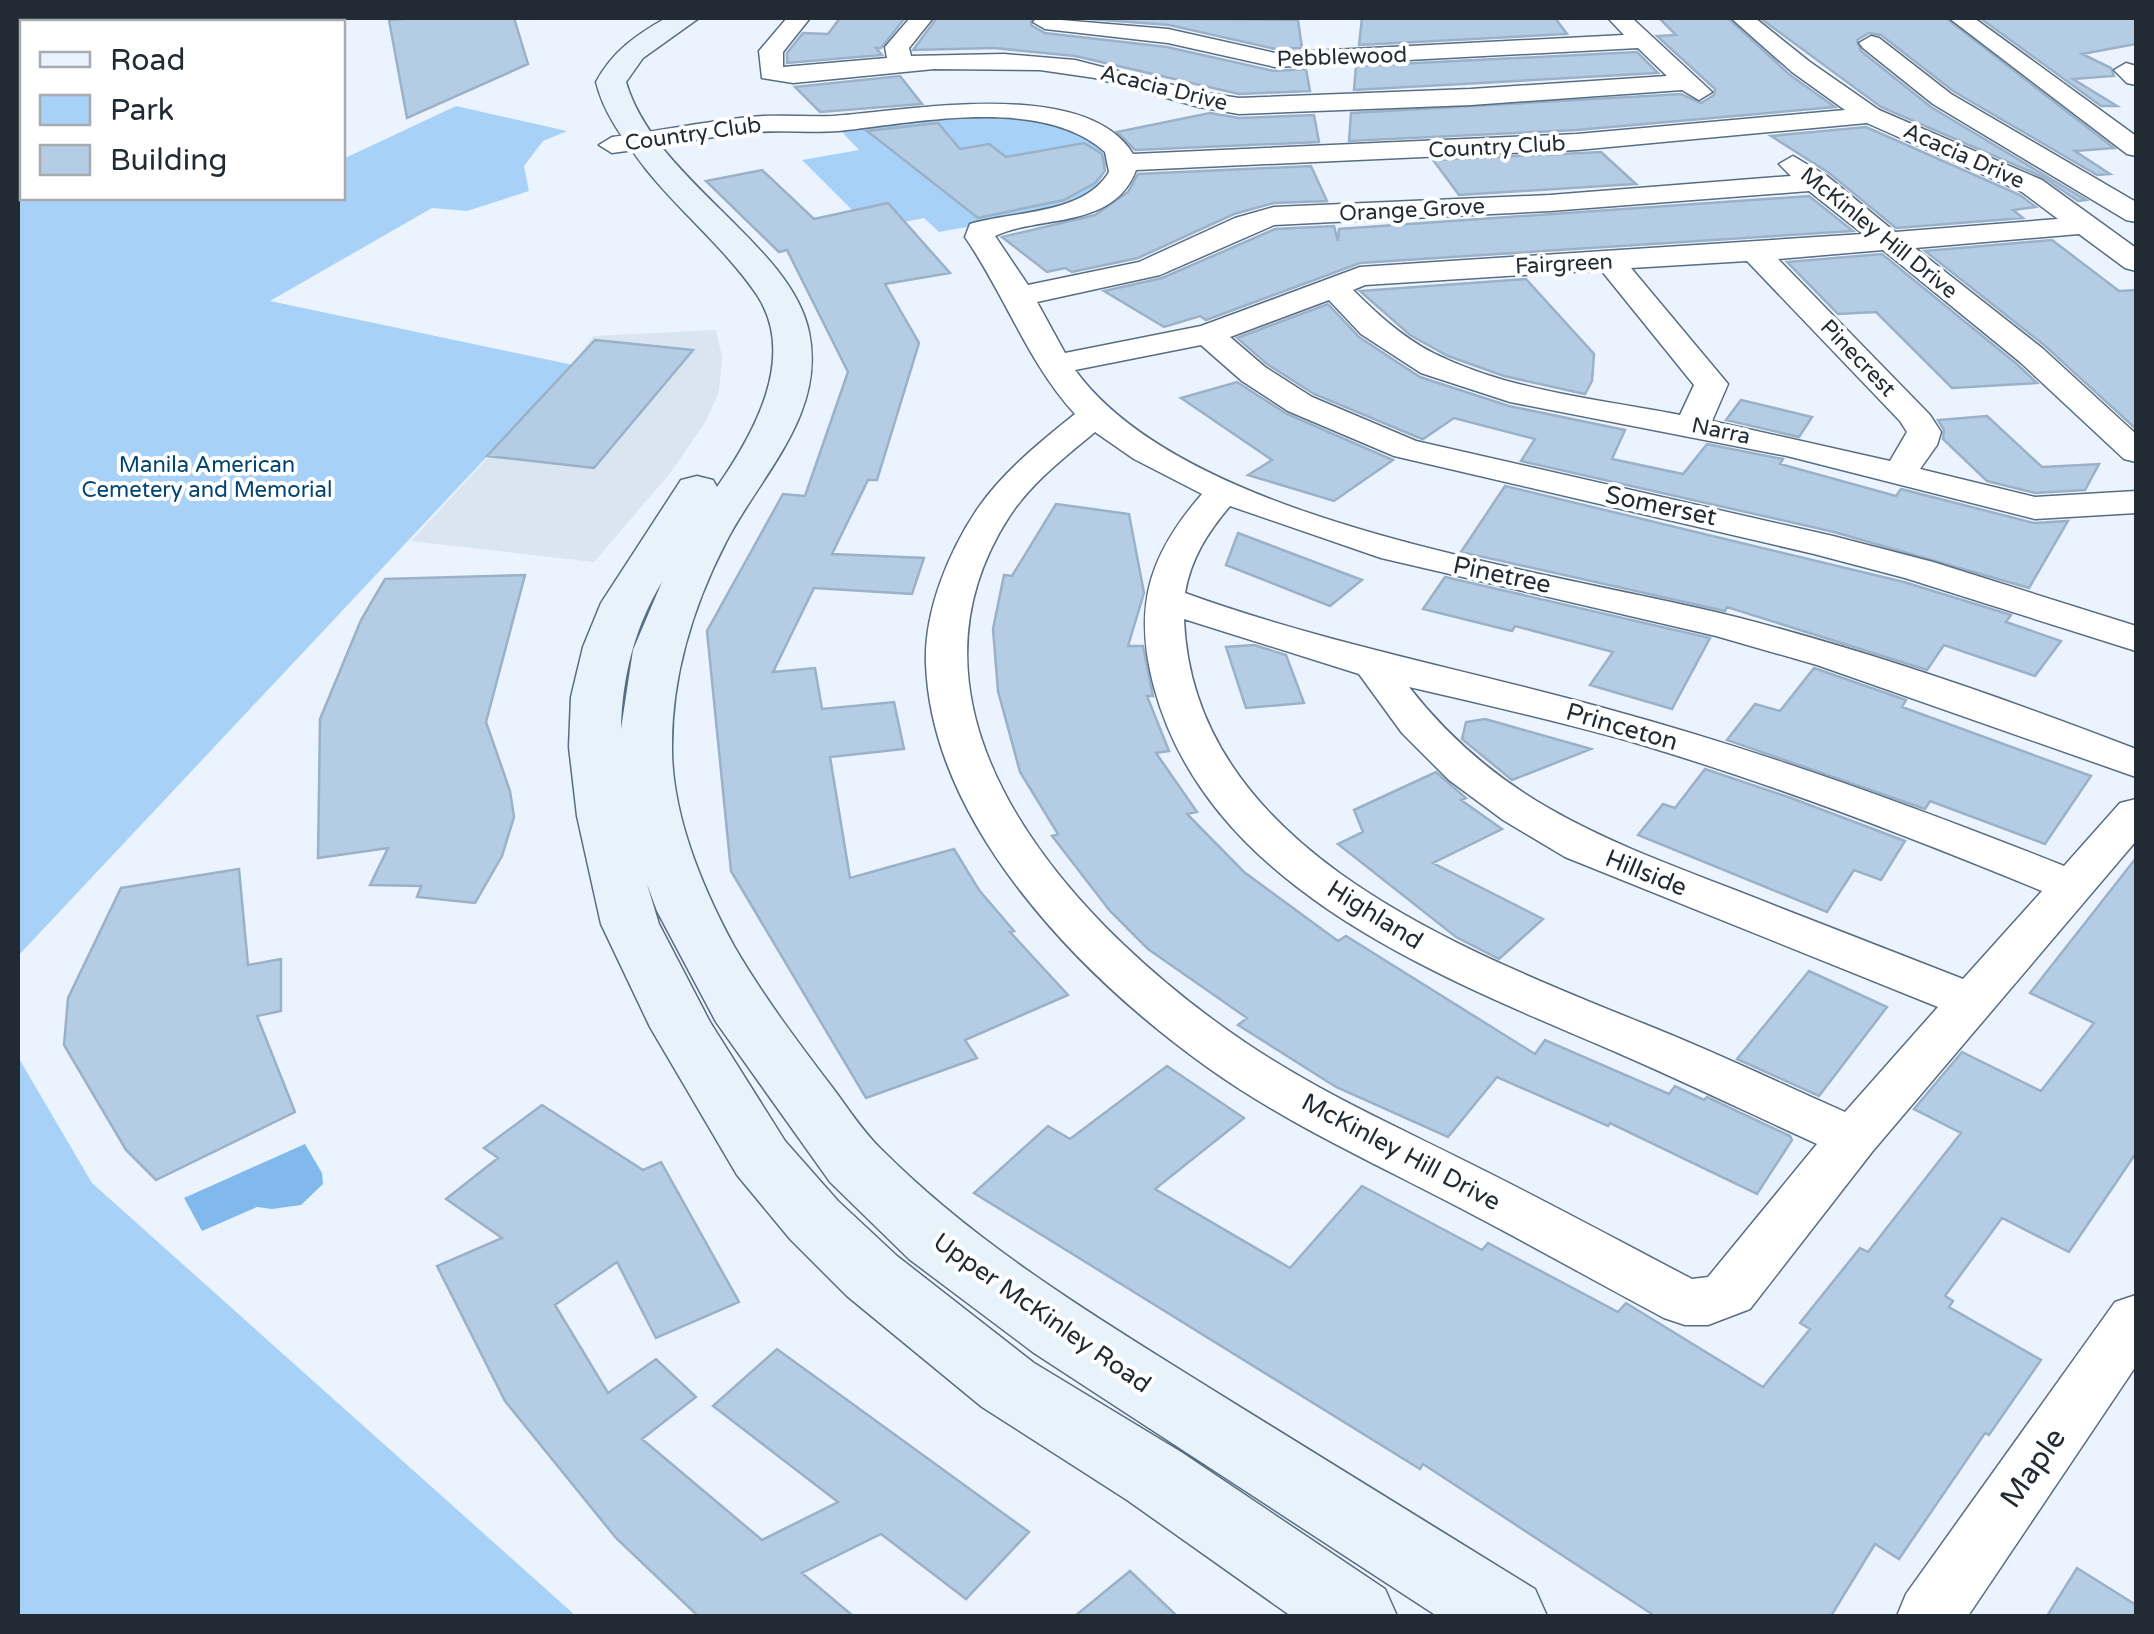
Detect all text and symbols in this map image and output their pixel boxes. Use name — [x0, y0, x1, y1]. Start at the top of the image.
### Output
legend — [20, 20, 345, 200]
text: Road — [110, 42, 185, 79]
street label: Pebblewood — [1276, 42, 1408, 72]
street label: Acacia Drive — [1098, 60, 1230, 116]
text: Park — [110, 92, 174, 129]
street label: Country Club — [623, 112, 763, 156]
street label: Acacia Drive — [1899, 118, 2029, 194]
street label: Country Club — [1428, 130, 1566, 164]
text: Building — [110, 142, 227, 179]
street label: McKinley Hill Drive — [1795, 162, 1963, 304]
street label: Orange Grove — [1338, 193, 1486, 227]
street label: Fairgreen — [1514, 248, 1614, 280]
street label: Pinecrest — [1815, 314, 1901, 402]
street label: Narra — [1689, 412, 1753, 450]
park label: Manila American Cemetery and Memorial — [82, 452, 332, 503]
street label: Somerset — [1603, 480, 1720, 533]
street label: Pinetree — [1450, 550, 1554, 600]
street label: Princeton — [1563, 697, 1681, 757]
street label: Hillside — [1601, 843, 1691, 903]
street label: Highland — [1322, 874, 1428, 956]
street label: McKinley Hill Drive — [1296, 1087, 1506, 1217]
street label: Upper McKinley Road — [927, 1227, 1157, 1399]
street label: Maple — [1992, 1421, 2074, 1515]

